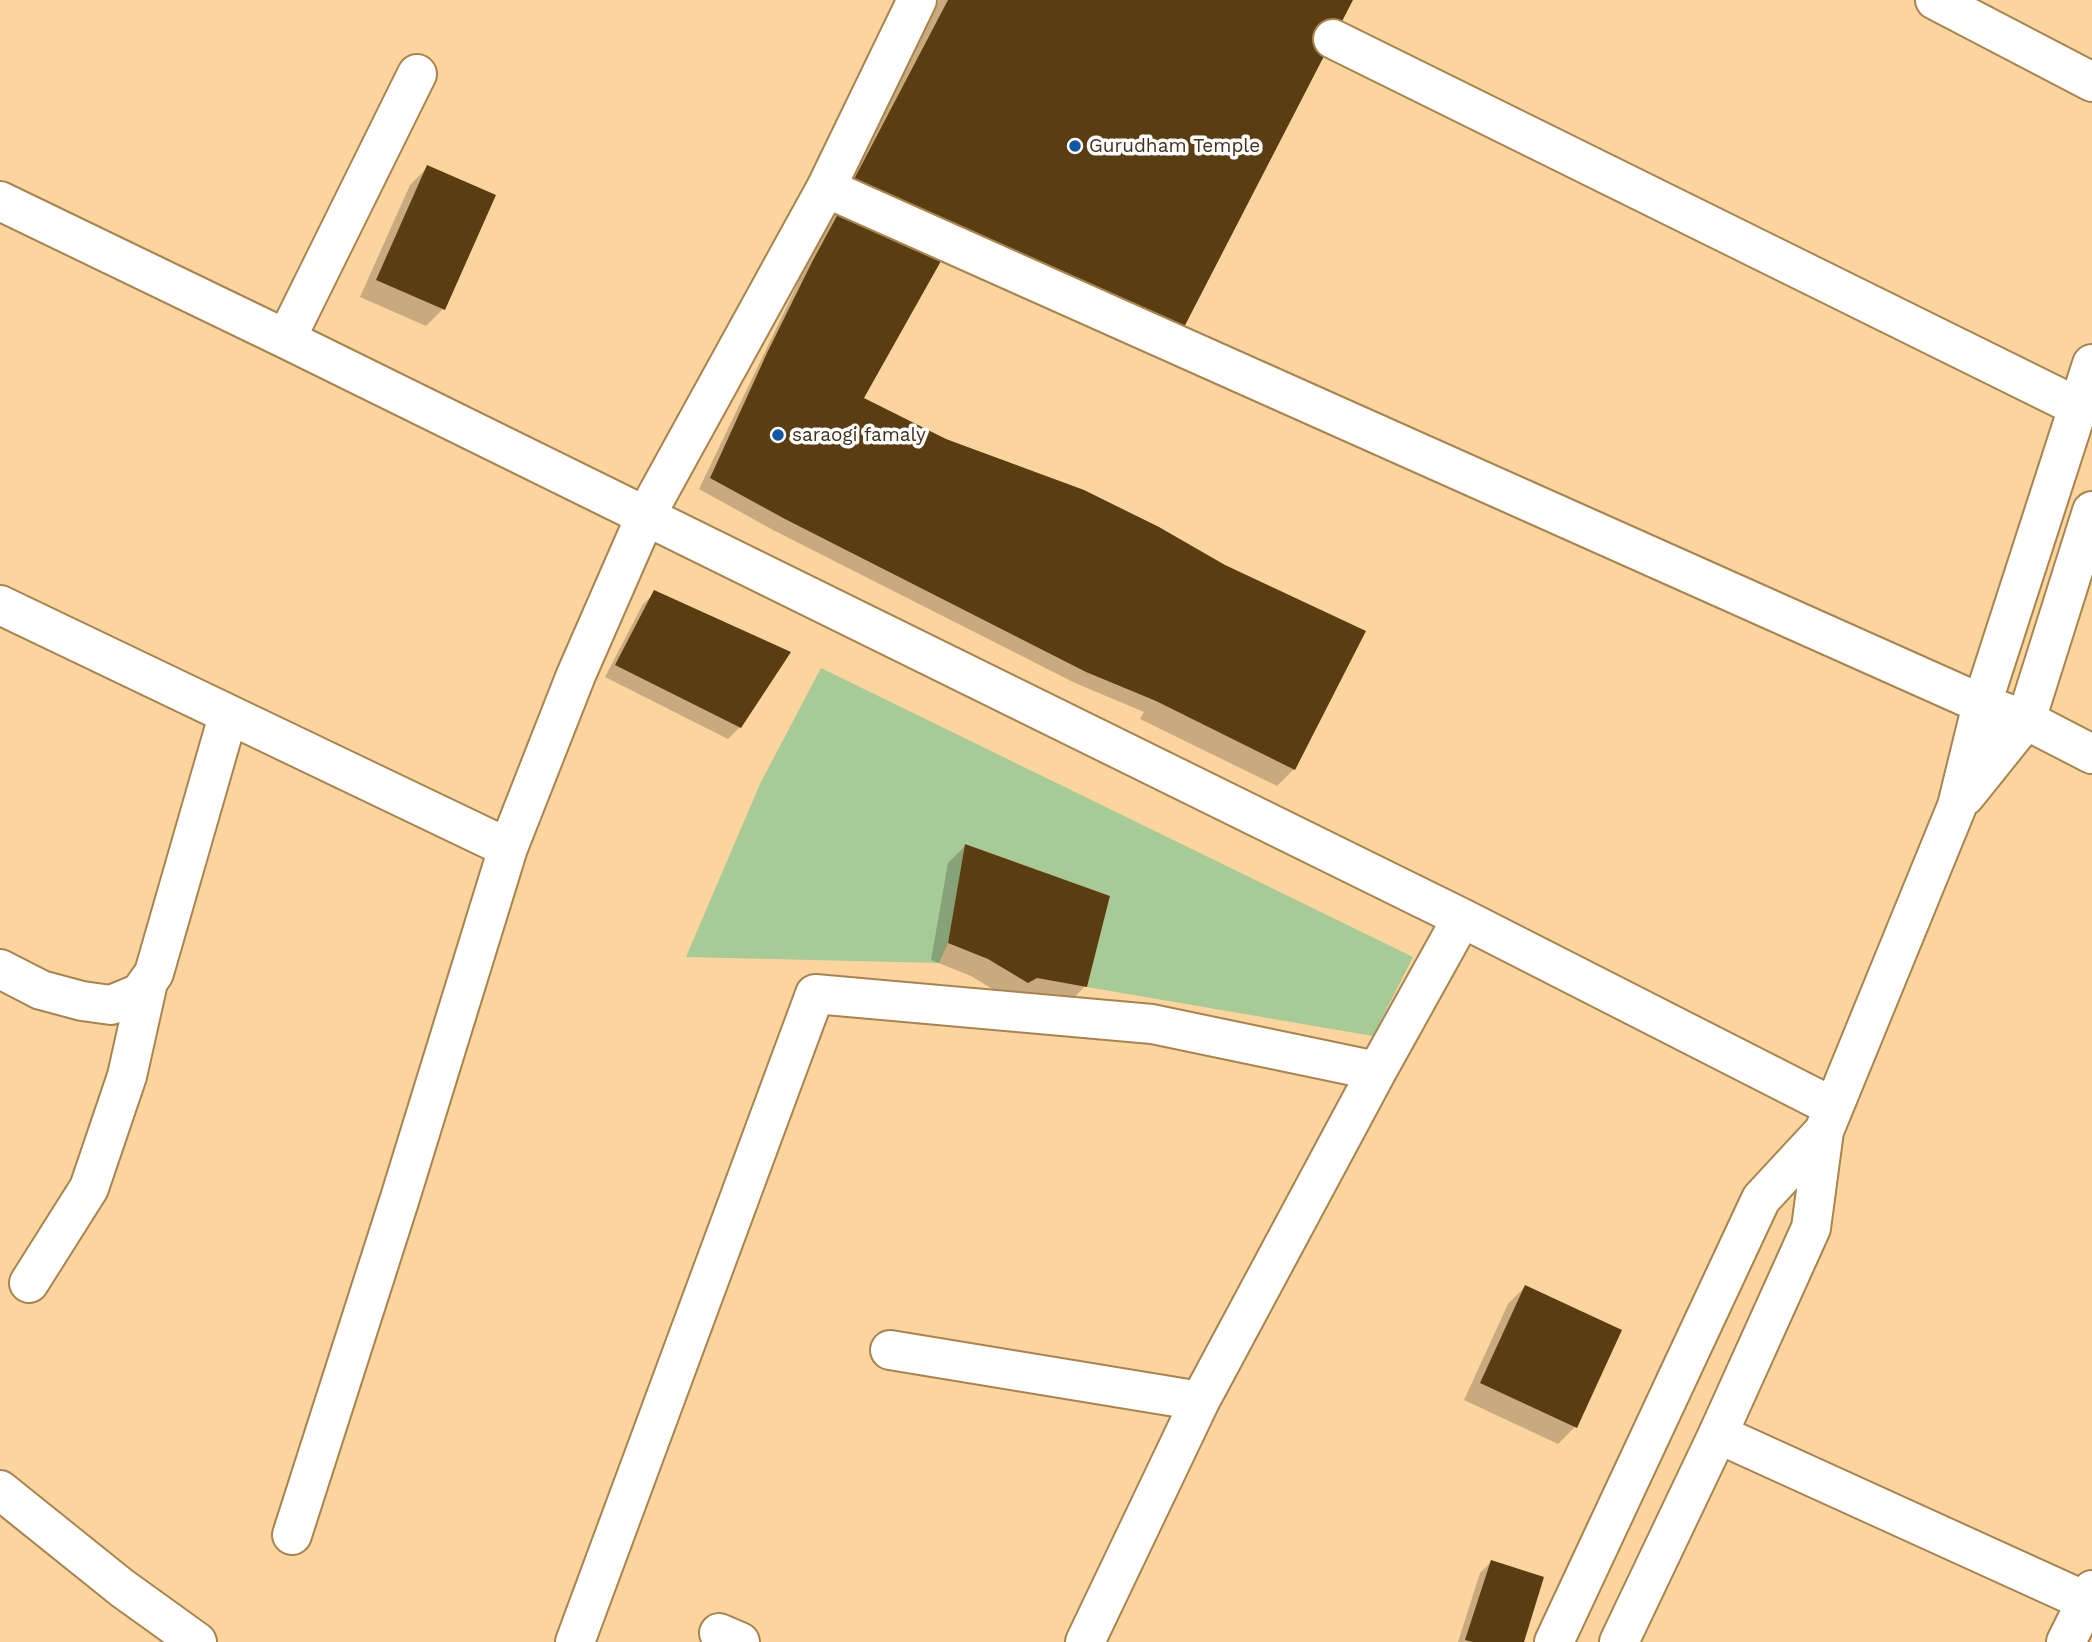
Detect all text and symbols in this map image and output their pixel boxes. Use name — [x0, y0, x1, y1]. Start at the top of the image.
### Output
place label: Gurudham Temple — [1089, 135, 1260, 157]
marker: Gurudham Temple — [1067, 138, 1083, 154]
place label: saraogi famaly — [792, 424, 926, 446]
marker: saraogi famaly — [770, 427, 786, 443]

